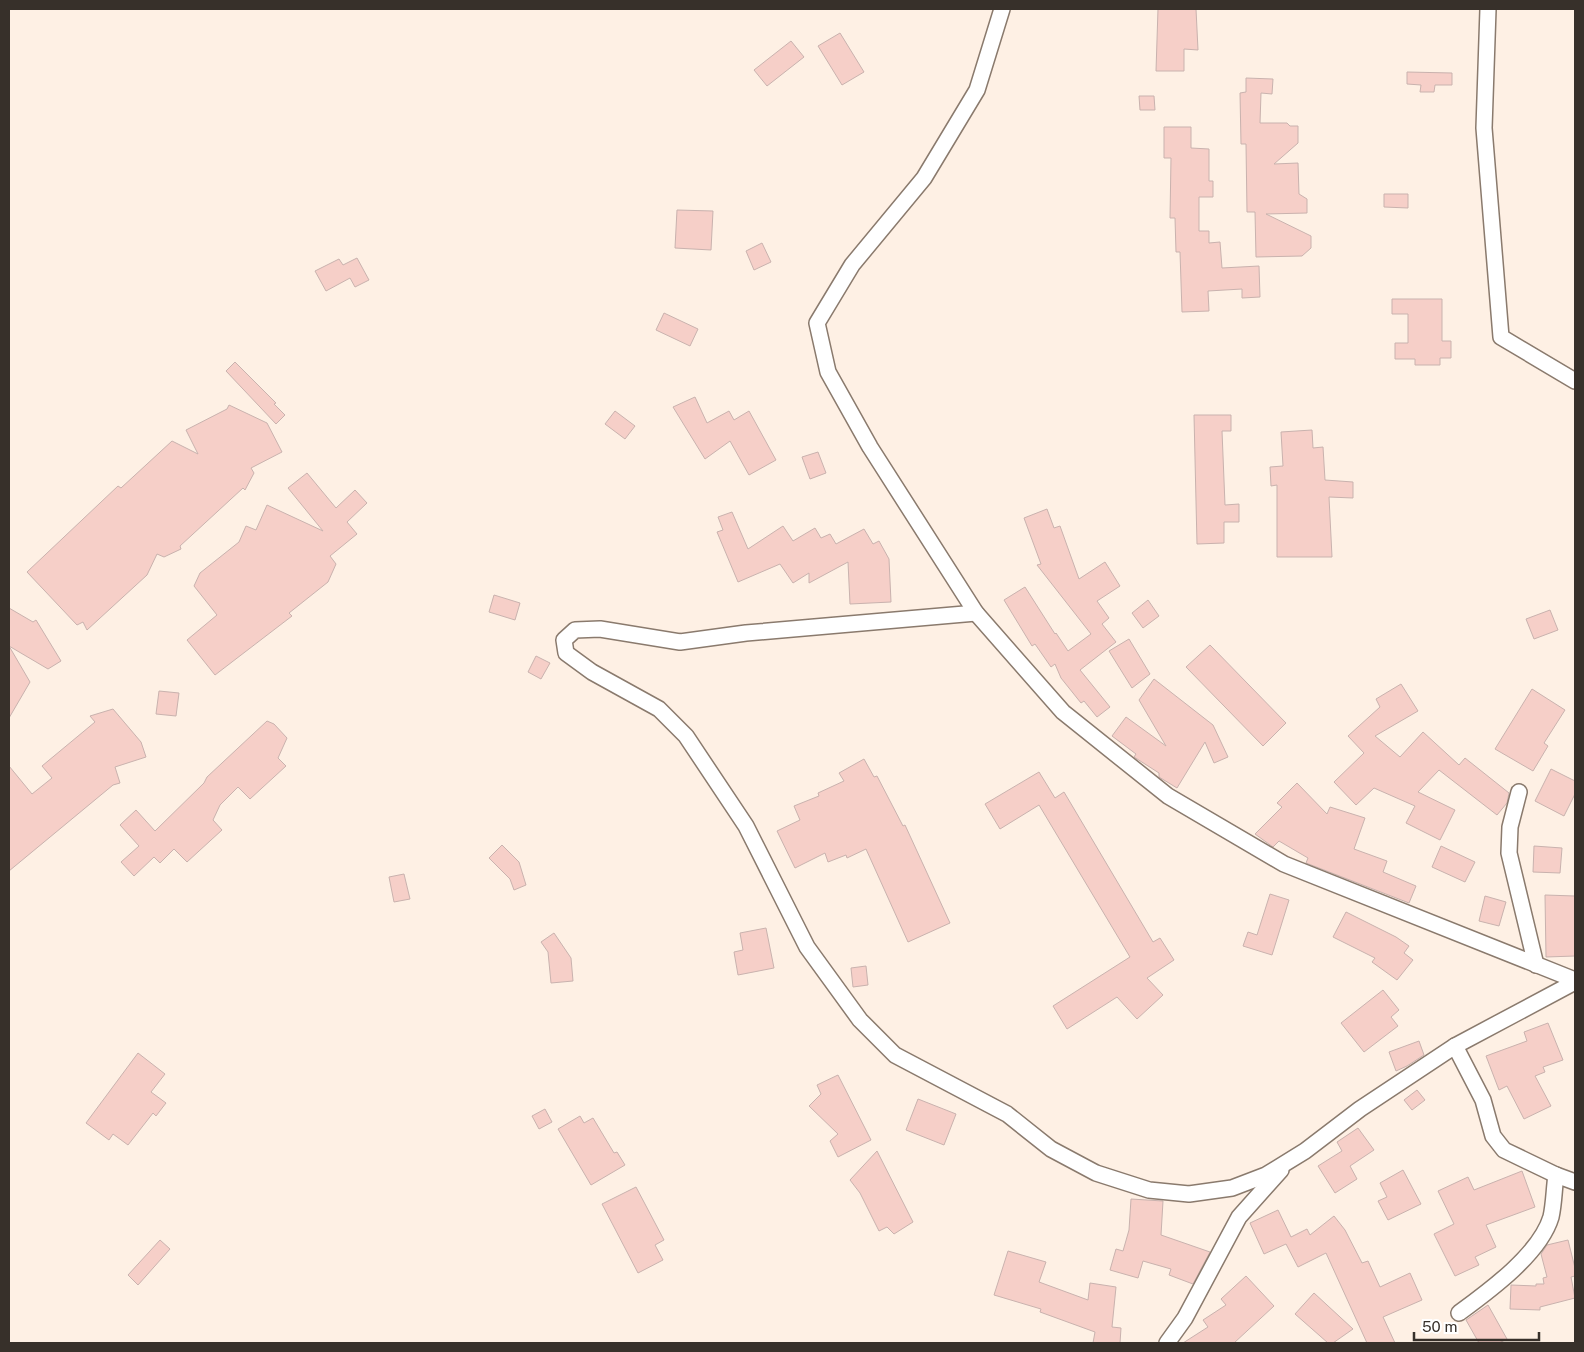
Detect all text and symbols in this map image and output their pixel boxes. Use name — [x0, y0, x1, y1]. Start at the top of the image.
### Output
scale bar — [1414, 1310, 1539, 1342]
text: 50 m — [1422, 1318, 1457, 1335]

